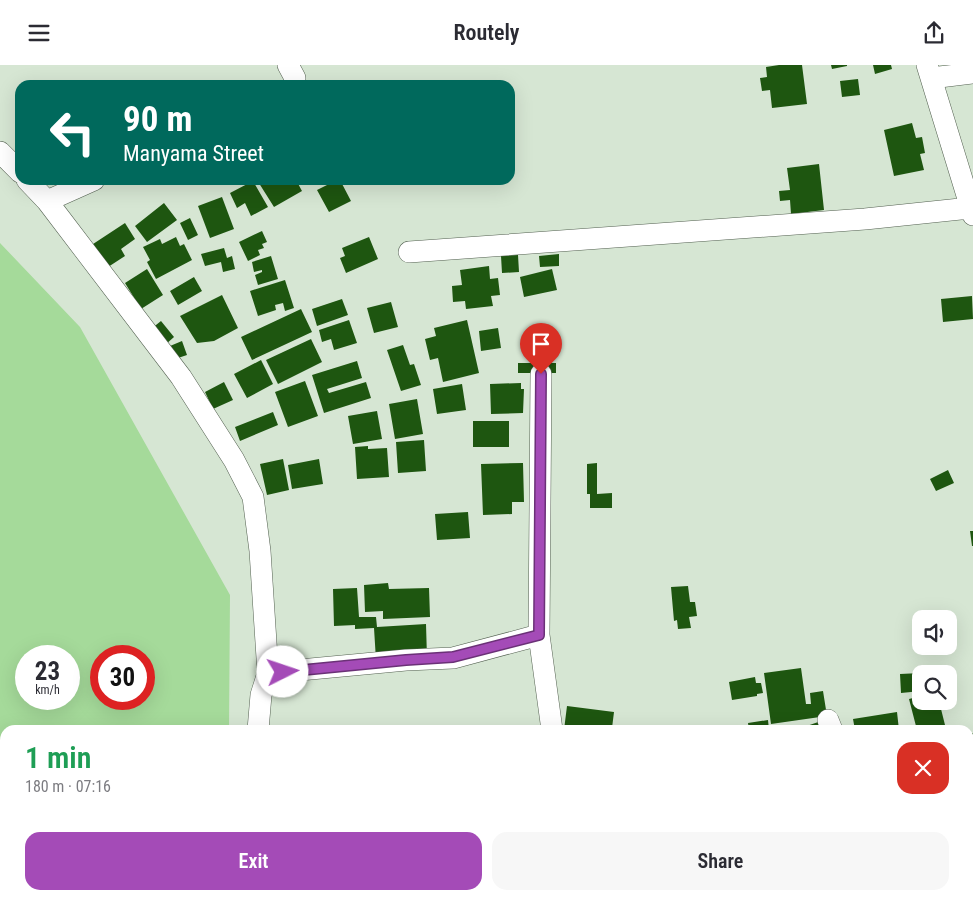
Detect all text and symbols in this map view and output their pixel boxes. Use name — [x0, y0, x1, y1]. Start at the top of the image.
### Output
icon: menu — [25, 19, 53, 47]
icon: share — [920, 19, 948, 47]
text: Routely — [453, 20, 520, 45]
text: 90 m — [123, 99, 192, 140]
icon: left — [40, 100, 105, 165]
text: Manyama Street — [123, 141, 264, 166]
pin — [520, 323, 562, 374]
icon: arrive — [527, 330, 555, 358]
map controls — [912, 610, 957, 710]
button: sound — [912, 610, 957, 655]
speed limit sign: 30 — [90, 645, 155, 710]
position arrow — [256, 645, 308, 697]
text: 23 — [35, 657, 60, 686]
button: search — [912, 665, 957, 710]
text: km/h — [35, 683, 60, 697]
text: 1 min — [25, 740, 91, 775]
button: close — [897, 742, 949, 794]
text: 180 m · 07:16 — [25, 777, 111, 796]
button: Exit — [25, 832, 482, 890]
button: Share — [492, 832, 949, 890]

